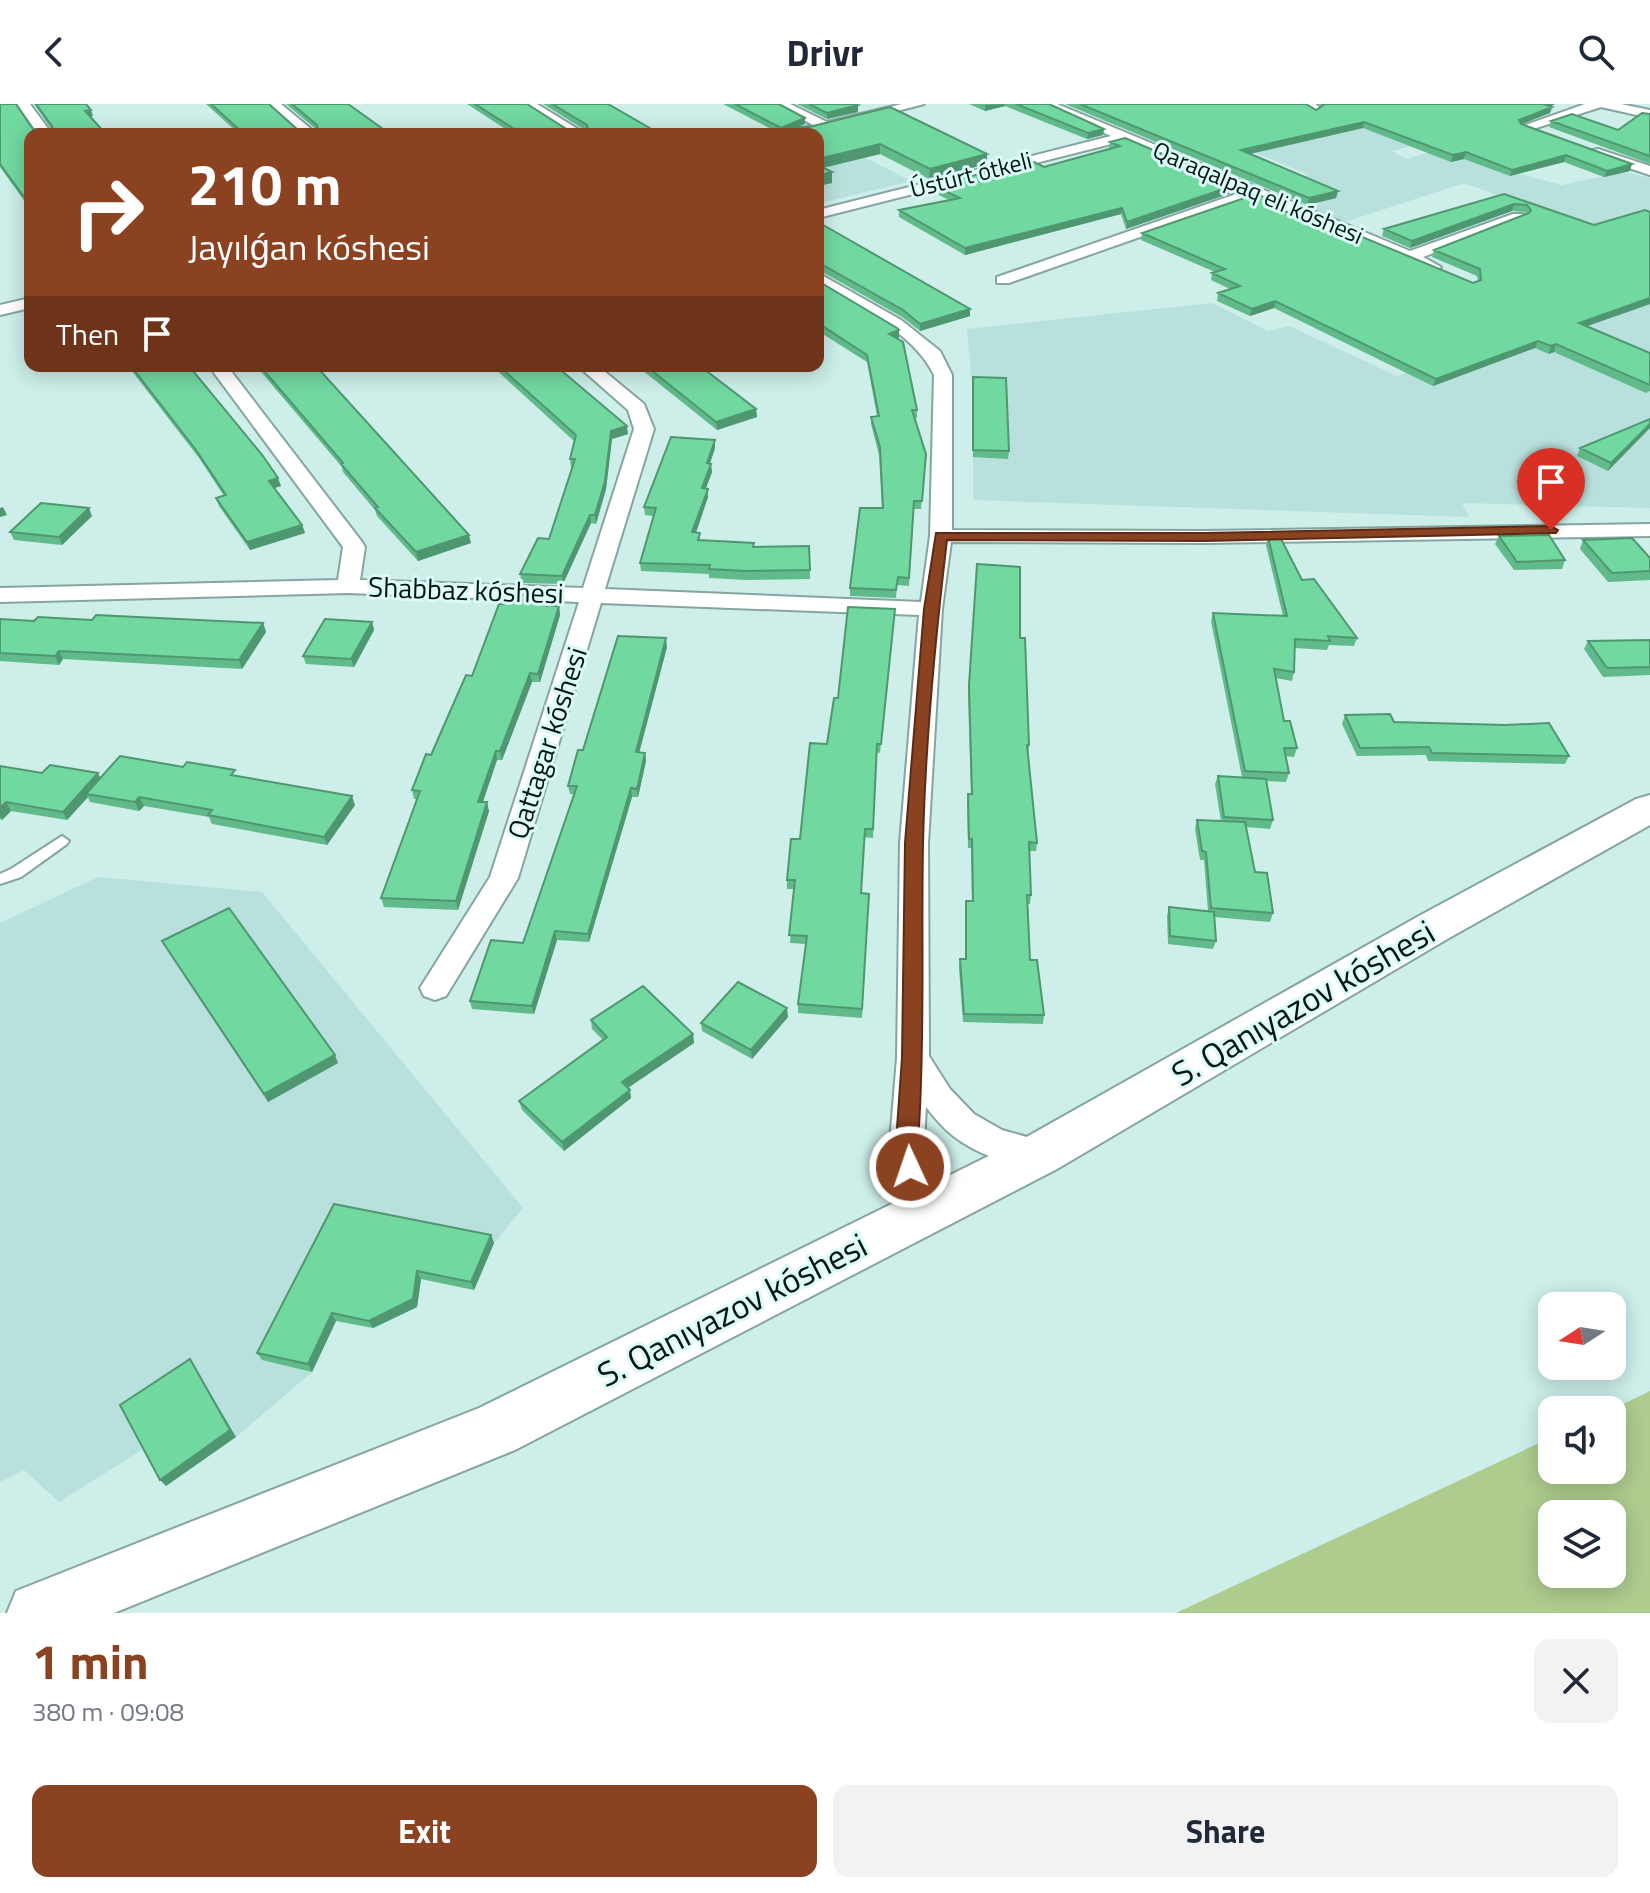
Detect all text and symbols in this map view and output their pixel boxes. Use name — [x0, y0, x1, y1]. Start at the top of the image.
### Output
text: Drivr — [787, 25, 863, 80]
icon: back — [32, 30, 76, 74]
icon: search — [1574, 30, 1618, 74]
street label: Qaraqalpaq eli kóshesi — [1148, 131, 1369, 253]
street label: Ústúrt ótkeli — [906, 141, 1036, 207]
text: 210 m — [188, 142, 341, 227]
icon: right — [56, 160, 160, 264]
text: Jayılǵan kóshesi — [188, 219, 430, 274]
text: Then — [56, 311, 119, 357]
icon: arrive — [135, 312, 179, 356]
pin — [1517, 448, 1585, 530]
icon: arrive — [1529, 460, 1573, 504]
street label: Shabbaz kóshesi — [367, 565, 565, 614]
street label: Qattagar kóshesi — [495, 641, 598, 844]
street label: S. Qanıyazov kóshesi — [1161, 905, 1444, 1099]
position arrow — [868, 1125, 952, 1209]
street label: S. Qanıyazov kóshesi — [588, 1219, 876, 1400]
north arrow — [1538, 1292, 1626, 1380]
map controls — [1538, 1292, 1626, 1588]
button: sound — [1538, 1396, 1626, 1484]
button: layers — [1538, 1500, 1626, 1588]
text: 1 min — [32, 1625, 149, 1698]
button: close — [1534, 1639, 1618, 1723]
text: 380 m · 09:08 — [32, 1692, 184, 1731]
button: Exit — [32, 1785, 817, 1877]
button: Share — [833, 1785, 1618, 1877]

